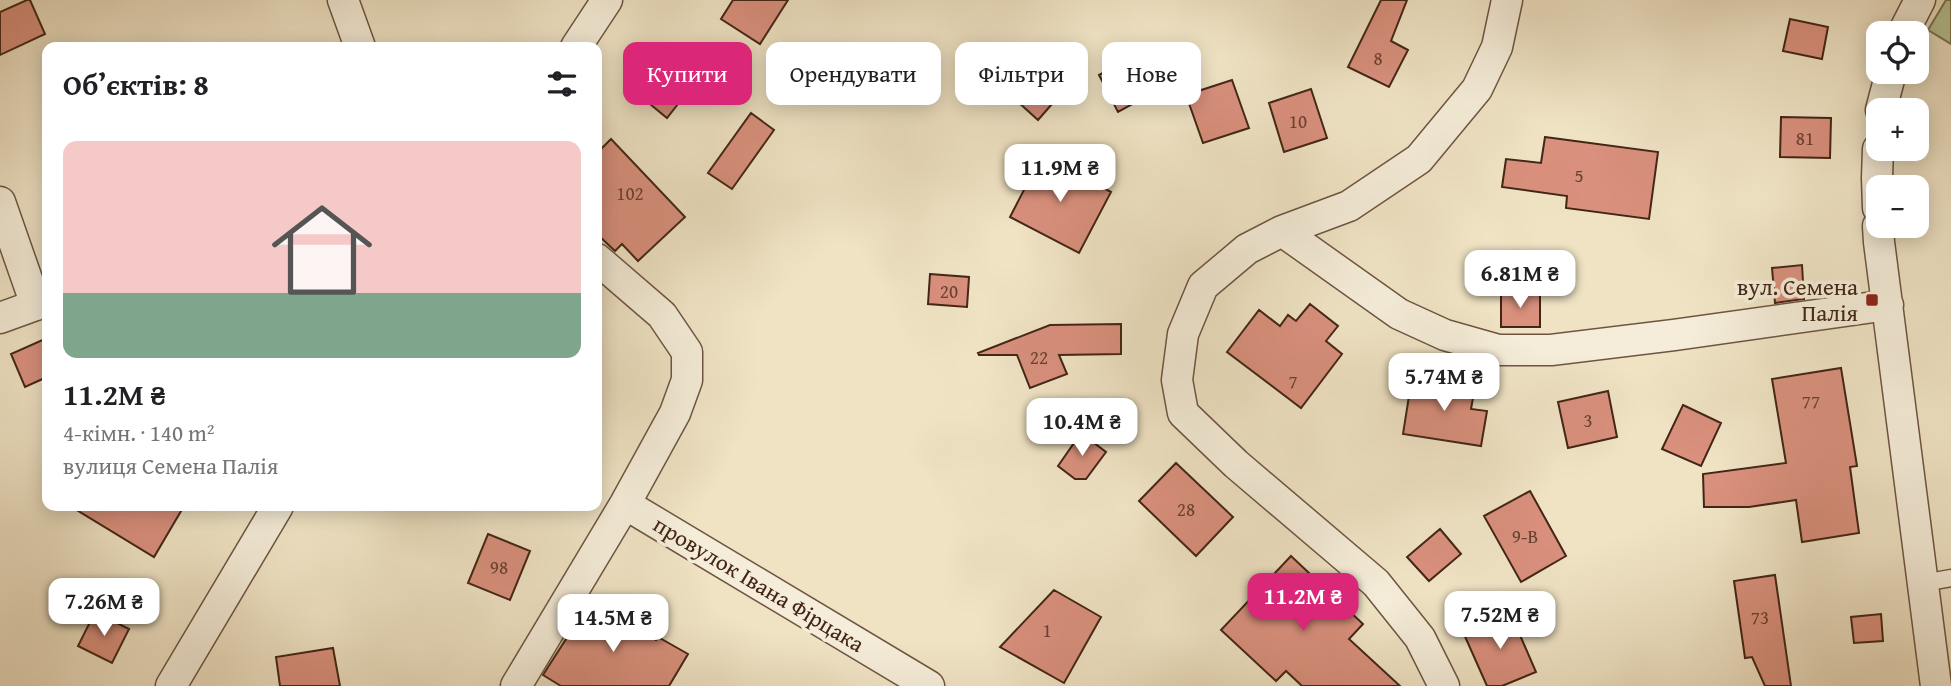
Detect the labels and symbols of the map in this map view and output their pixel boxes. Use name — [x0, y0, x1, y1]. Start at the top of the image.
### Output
house number: 8 — [1373, 44, 1383, 72]
house number: 10 — [1289, 107, 1307, 135]
house number: 81 — [1796, 124, 1814, 152]
pin: 11.9M ₴ — [995, 144, 1125, 204]
house number: 5 — [1574, 161, 1584, 189]
house number: 102 — [616, 179, 644, 207]
pin: 6.81M ₴ — [1455, 250, 1585, 310]
place label: вул. Семена Палія — [1737, 270, 1858, 329]
house number: 20 — [940, 277, 958, 305]
marker: вул. Семена Палія — [1864, 292, 1880, 308]
house number: 22 — [1030, 343, 1048, 371]
pin: 5.74M ₴ — [1379, 354, 1509, 413]
house number: 7 — [1288, 367, 1298, 395]
house number: 77 — [1802, 387, 1820, 415]
pin: 10.4M ₴ — [1017, 398, 1147, 458]
house number: 3 — [1583, 406, 1593, 434]
house number: 28 — [1177, 495, 1195, 523]
street label: провулок Івана Фірцака — [647, 507, 871, 660]
house number: 9-В — [1512, 522, 1538, 550]
house number: 98 — [490, 553, 508, 581]
pin: 11.2M ₴ — [1238, 574, 1368, 633]
pin: 7.26M ₴ — [39, 578, 169, 638]
pin: 7.52M ₴ — [1435, 592, 1565, 651]
pin: 14.5M ₴ — [548, 594, 678, 654]
house number: 73 — [1751, 603, 1769, 631]
house number: 1 — [1042, 616, 1052, 644]

